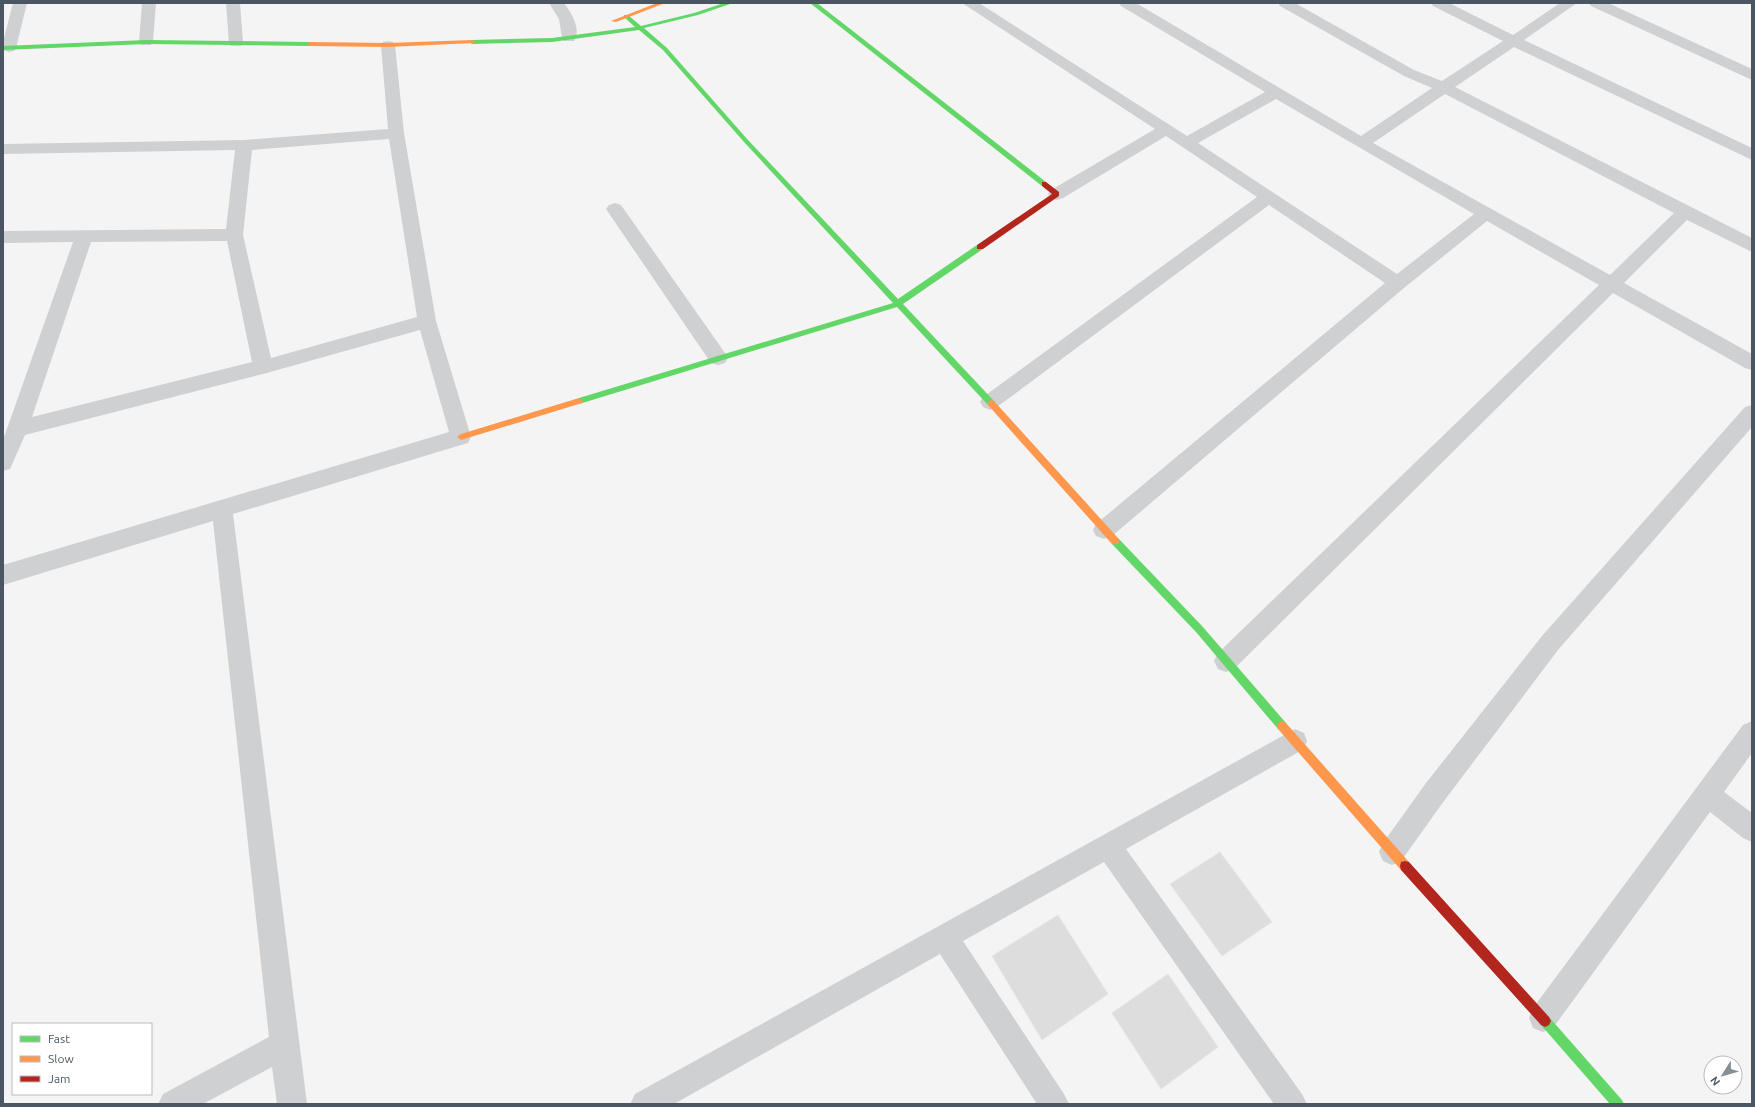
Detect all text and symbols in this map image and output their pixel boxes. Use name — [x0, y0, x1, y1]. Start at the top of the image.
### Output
legend — [12, 1023, 152, 1095]
text: Fast — [48, 1032, 70, 1045]
text: Slow — [48, 1052, 74, 1065]
north arrow — [1703, 1055, 1743, 1095]
text: Jam — [48, 1072, 70, 1085]
text: N — [1708, 1074, 1722, 1088]

